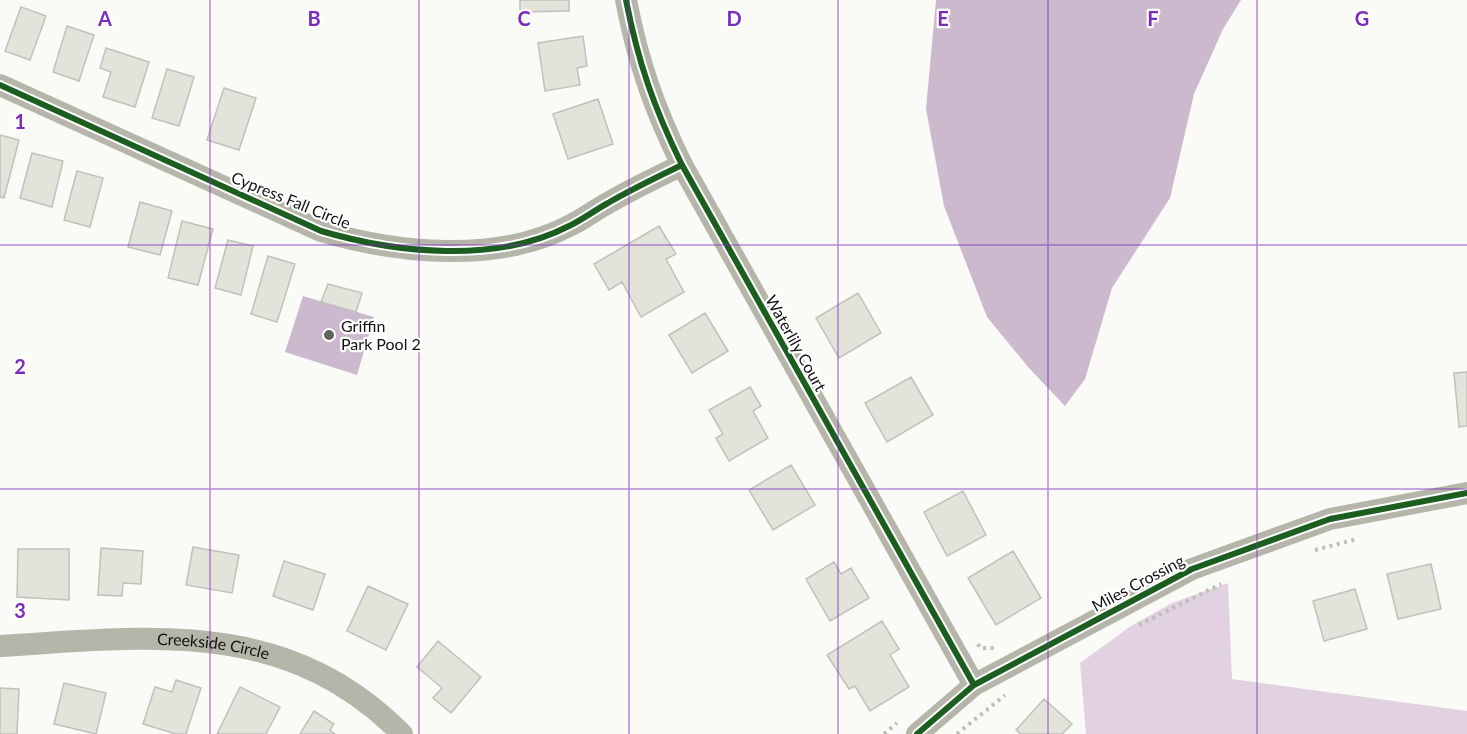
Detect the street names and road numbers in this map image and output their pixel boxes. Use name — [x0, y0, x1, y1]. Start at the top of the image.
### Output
street label: Cypress Fall Circle — [229, 167, 354, 232]
street label: Waterlily Court — [762, 291, 831, 394]
street label: Miles Crossing — [1088, 550, 1187, 615]
street label: Creekside Circle — [157, 629, 272, 663]

